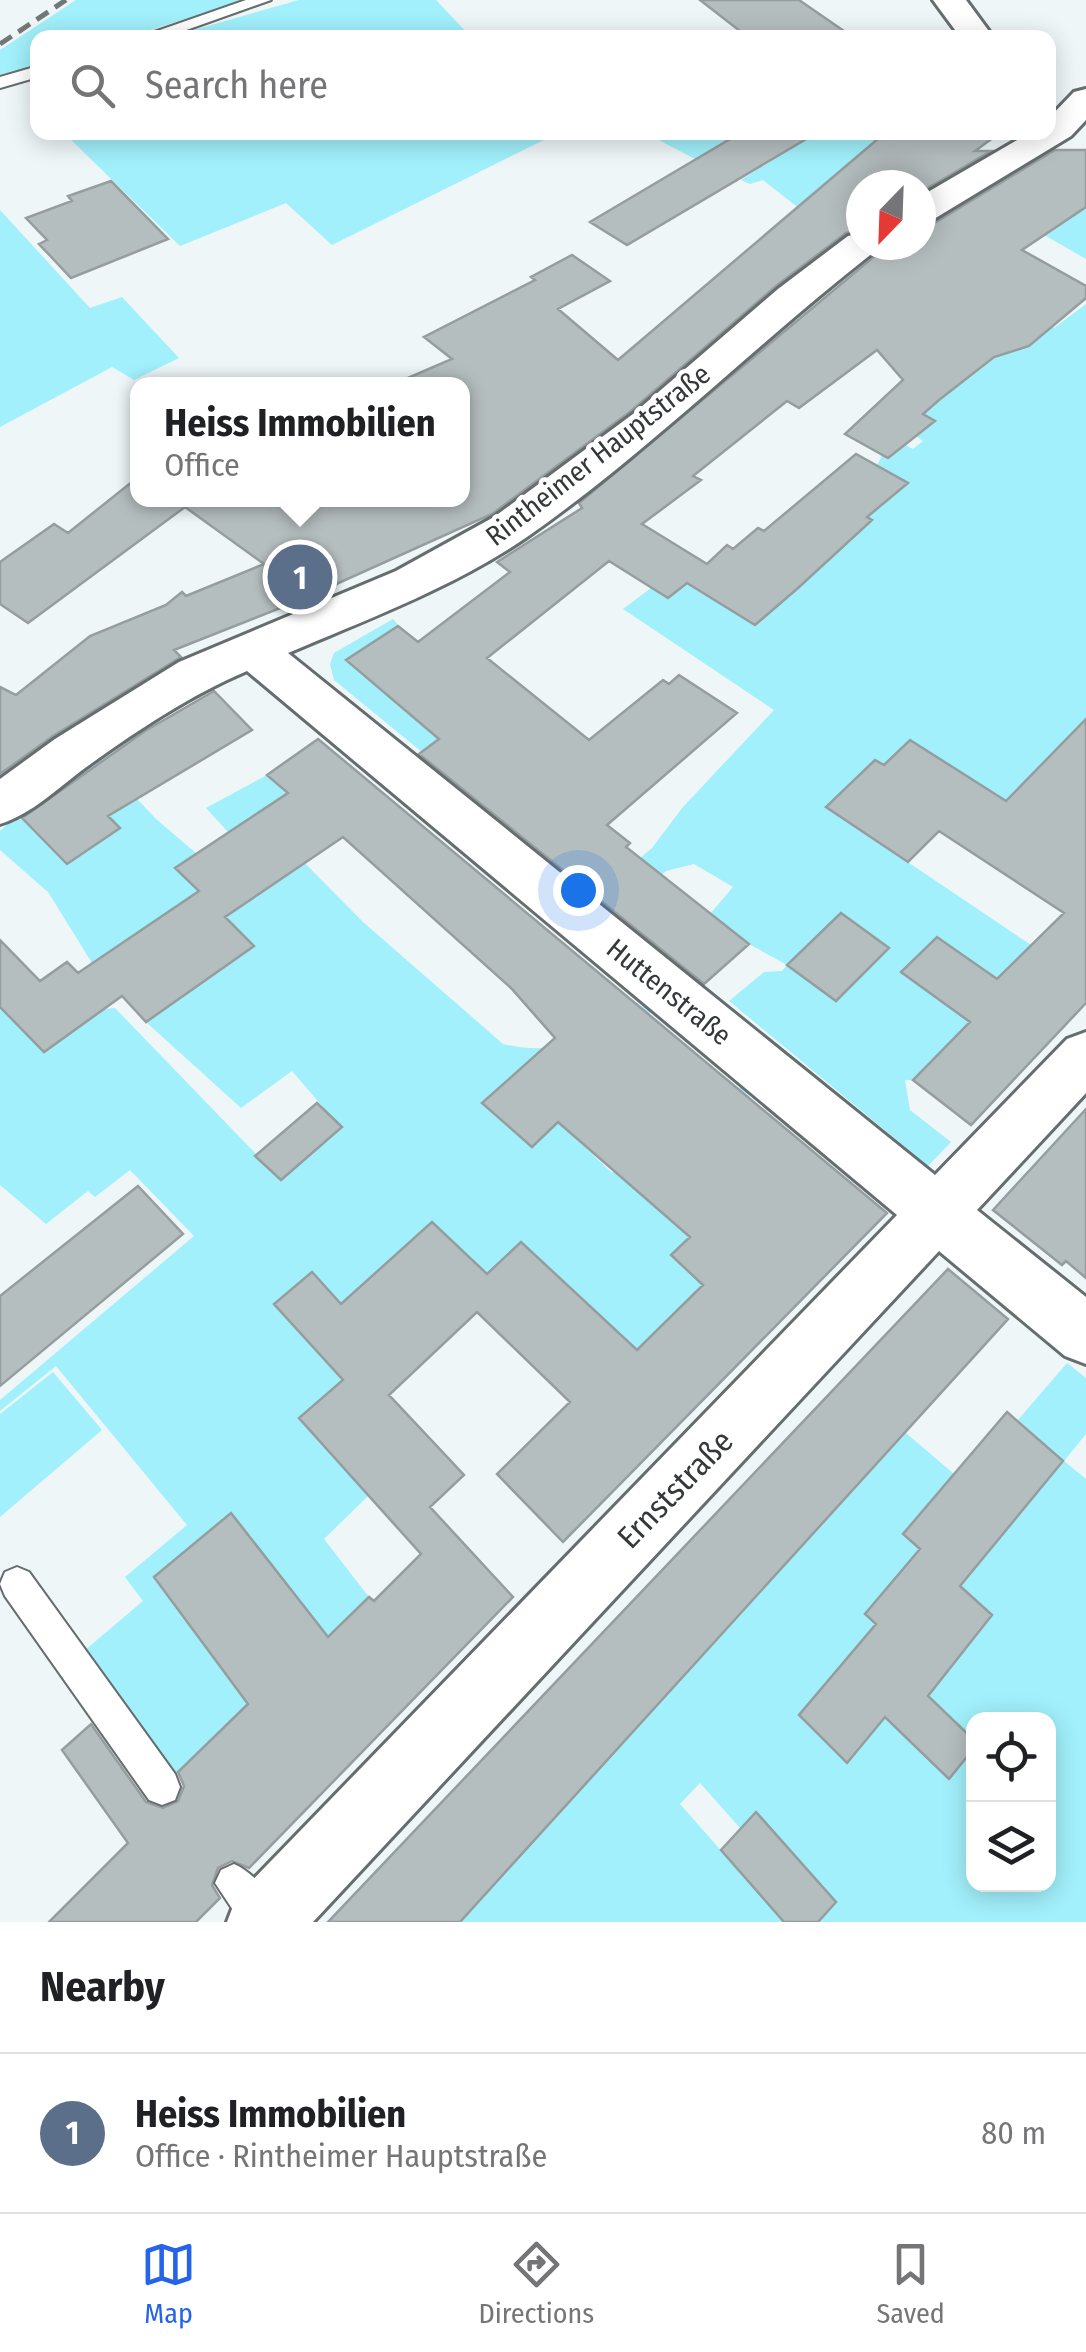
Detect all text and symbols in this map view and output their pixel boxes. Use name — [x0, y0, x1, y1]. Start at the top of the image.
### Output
search box — [30, 30, 1056, 140]
icon: search — [65, 58, 120, 113]
text: Search here — [145, 62, 328, 108]
north arrow — [846, 170, 936, 260]
street label: Rintheimer Hauptstraße — [479, 357, 717, 553]
popup — [130, 377, 470, 507]
text: Heiss Immobilien — [164, 400, 436, 446]
text: Office — [164, 446, 240, 484]
pin: 1 — [268, 540, 332, 614]
your location — [553, 865, 604, 916]
street label: Huttenstraße — [600, 932, 738, 1052]
street label: Ernststraße — [609, 1422, 741, 1556]
map controls — [966, 1712, 1056, 1892]
button: locate — [966, 1712, 1056, 1802]
button: layers — [966, 1802, 1056, 1892]
text: Nearby — [40, 1962, 165, 2012]
text: Heiss Immobilien — [135, 2091, 406, 2137]
text: 1 — [66, 2114, 79, 2152]
text: 80 m — [981, 2114, 1046, 2152]
text: Office · Rintheimer Hauptstraße — [135, 2137, 547, 2175]
tab: Map — [141, 2237, 196, 2330]
tab: Directions — [478, 2237, 594, 2330]
tab: Saved — [876, 2237, 945, 2330]

